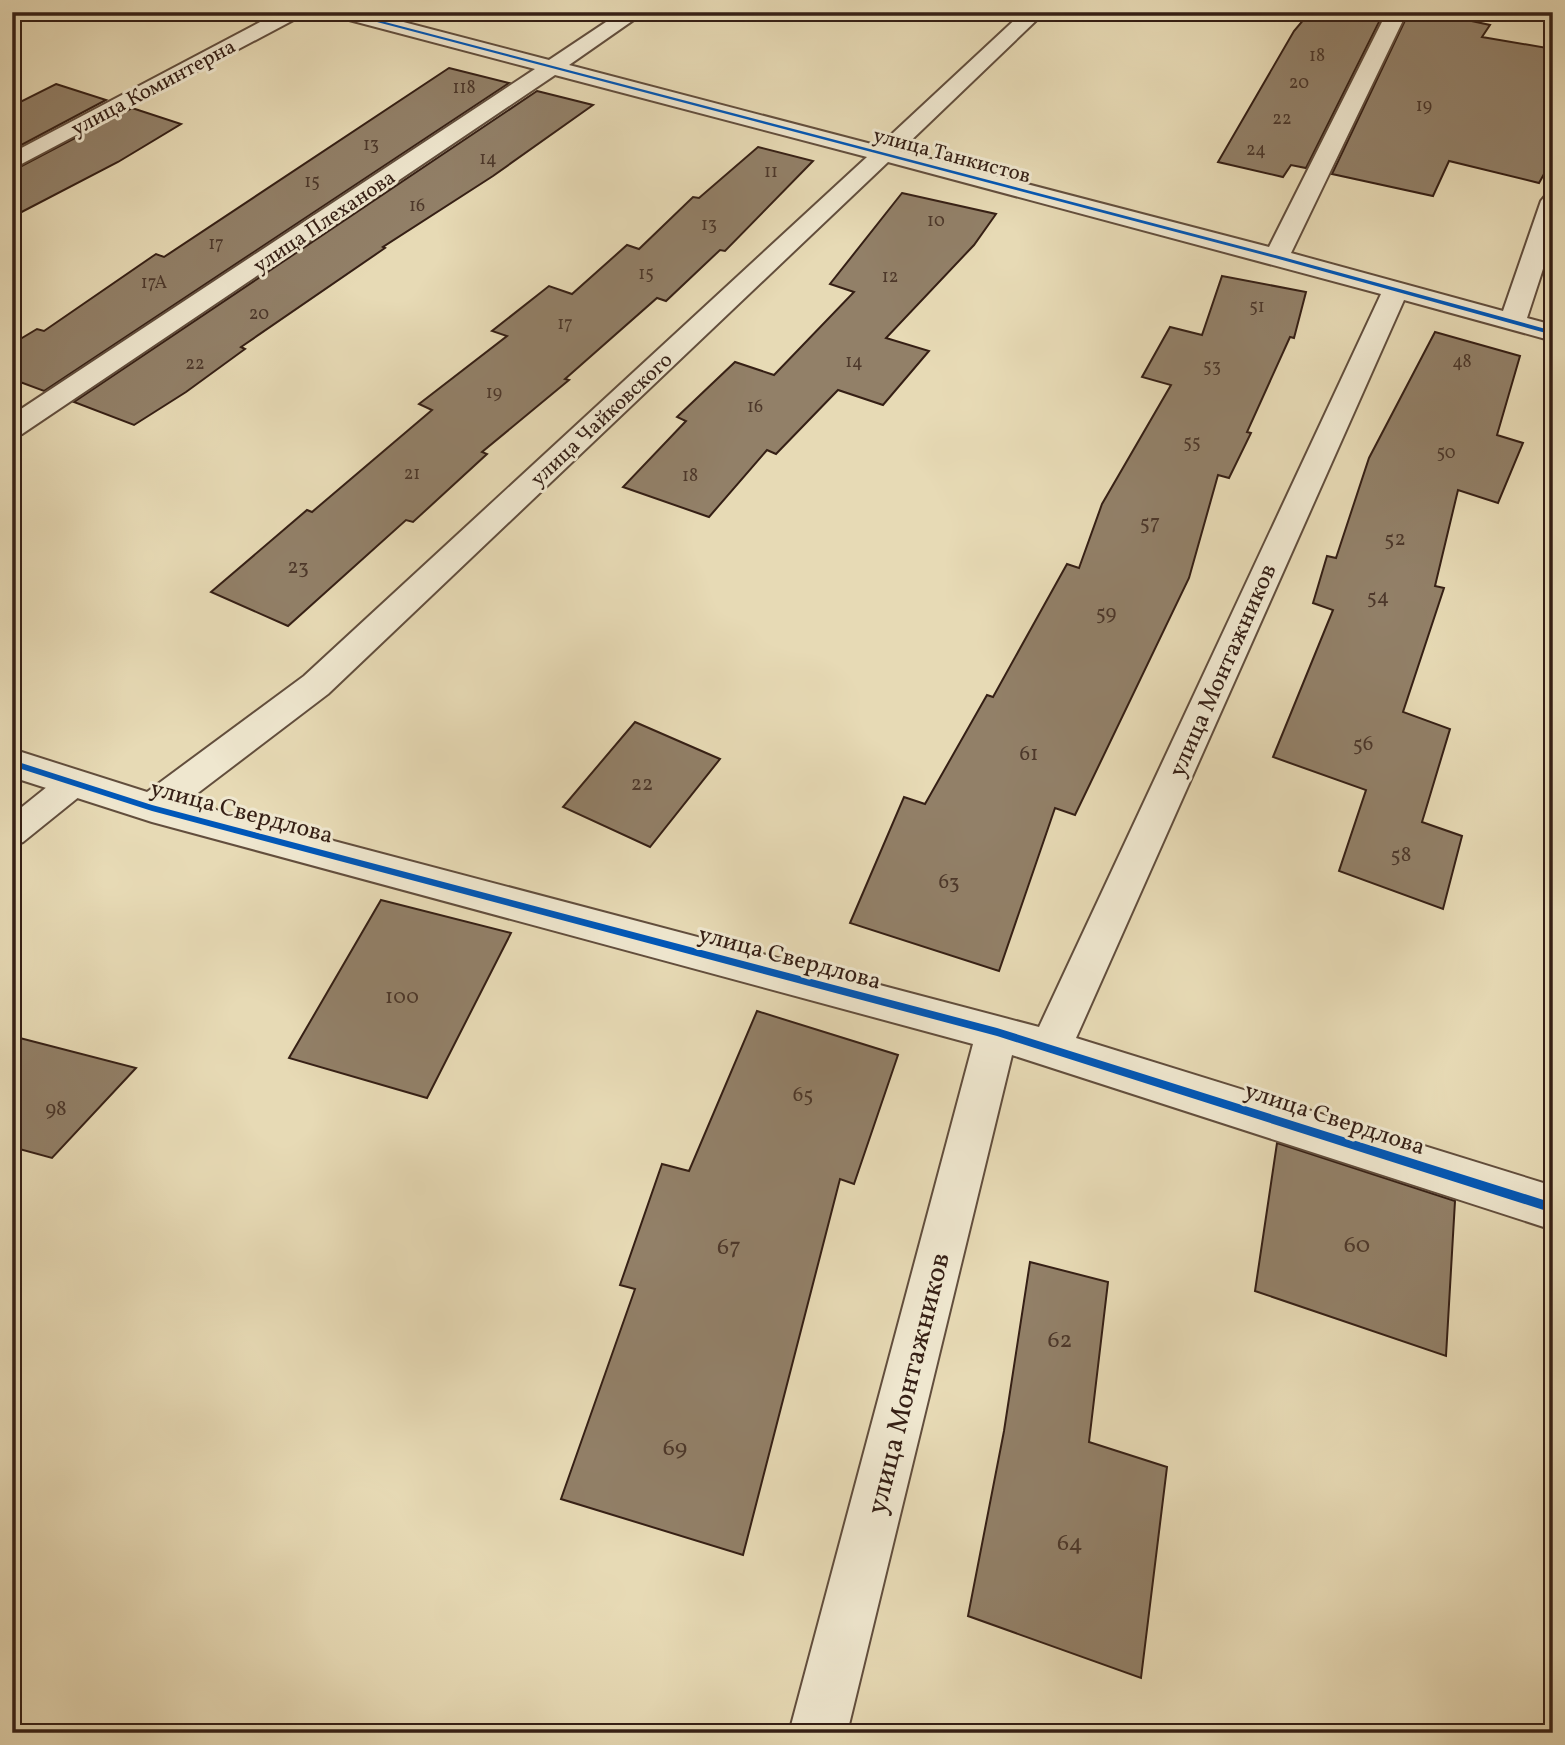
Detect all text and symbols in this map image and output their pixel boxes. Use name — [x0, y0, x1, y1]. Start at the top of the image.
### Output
street label: улица Коминтерна — [66, 33, 241, 144]
house number: 18 — [1309, 44, 1325, 69]
house number: 20 — [1289, 71, 1309, 96]
house number: 118 — [452, 76, 476, 101]
house number: 19 — [1416, 94, 1432, 119]
house number: 22 — [1272, 107, 1292, 132]
street label: улица Танкистов — [870, 121, 1034, 191]
house number: 13 — [363, 133, 379, 158]
house number: 24 — [1246, 138, 1266, 163]
house number: 14 — [479, 147, 497, 172]
house number: 11 — [764, 160, 778, 185]
street label: улица Плеханова — [248, 164, 402, 281]
house number: 15 — [304, 170, 320, 195]
house number: 16 — [409, 194, 425, 219]
house number: 10 — [927, 209, 945, 234]
house number: 13 — [701, 213, 717, 238]
house number: 17 — [208, 232, 224, 257]
house number: 15 — [638, 262, 654, 287]
house number: 12 — [882, 265, 898, 290]
house number: 17А — [141, 271, 168, 296]
house number: 51 — [1249, 295, 1265, 320]
house number: 20 — [249, 302, 269, 327]
house number: 17 — [557, 312, 573, 337]
street label: улица Чайковского — [525, 346, 680, 494]
house number: 14 — [845, 350, 863, 375]
house number: 48 — [1452, 350, 1472, 375]
house number: 22 — [185, 352, 205, 377]
house number: 53 — [1203, 355, 1221, 380]
house number: 19 — [486, 381, 502, 406]
house number: 16 — [747, 395, 763, 420]
house number: 55 — [1183, 431, 1201, 456]
house number: 50 — [1436, 441, 1456, 466]
house number: 21 — [404, 462, 420, 487]
house number: 18 — [682, 464, 698, 489]
house number: 57 — [1140, 509, 1160, 538]
house number: 52 — [1384, 525, 1406, 554]
house number: 23 — [287, 553, 309, 582]
street label: улица Монтажников — [1161, 559, 1286, 783]
house number: 54 — [1367, 583, 1389, 612]
house number: 59 — [1096, 599, 1116, 628]
house number: 56 — [1353, 730, 1373, 759]
house number: 61 — [1020, 740, 1038, 769]
house number: 22 — [631, 770, 653, 799]
street label: улица Свердлова — [146, 772, 337, 854]
house number: 58 — [1391, 841, 1411, 870]
house number: 63 — [938, 868, 960, 897]
street label: улица Свердлова — [694, 918, 885, 1000]
house number: 100 — [385, 983, 419, 1012]
street label: улица Свердлова — [1240, 1075, 1429, 1165]
house number: 65 — [793, 1081, 813, 1110]
house number: 98 — [45, 1095, 67, 1124]
house number: 60 — [1344, 1229, 1370, 1263]
house number: 67 — [717, 1231, 741, 1265]
street label: улица Монтажников — [858, 1249, 961, 1519]
house number: 62 — [1047, 1324, 1073, 1358]
house number: 69 — [663, 1432, 687, 1466]
house number: 64 — [1057, 1527, 1083, 1561]

